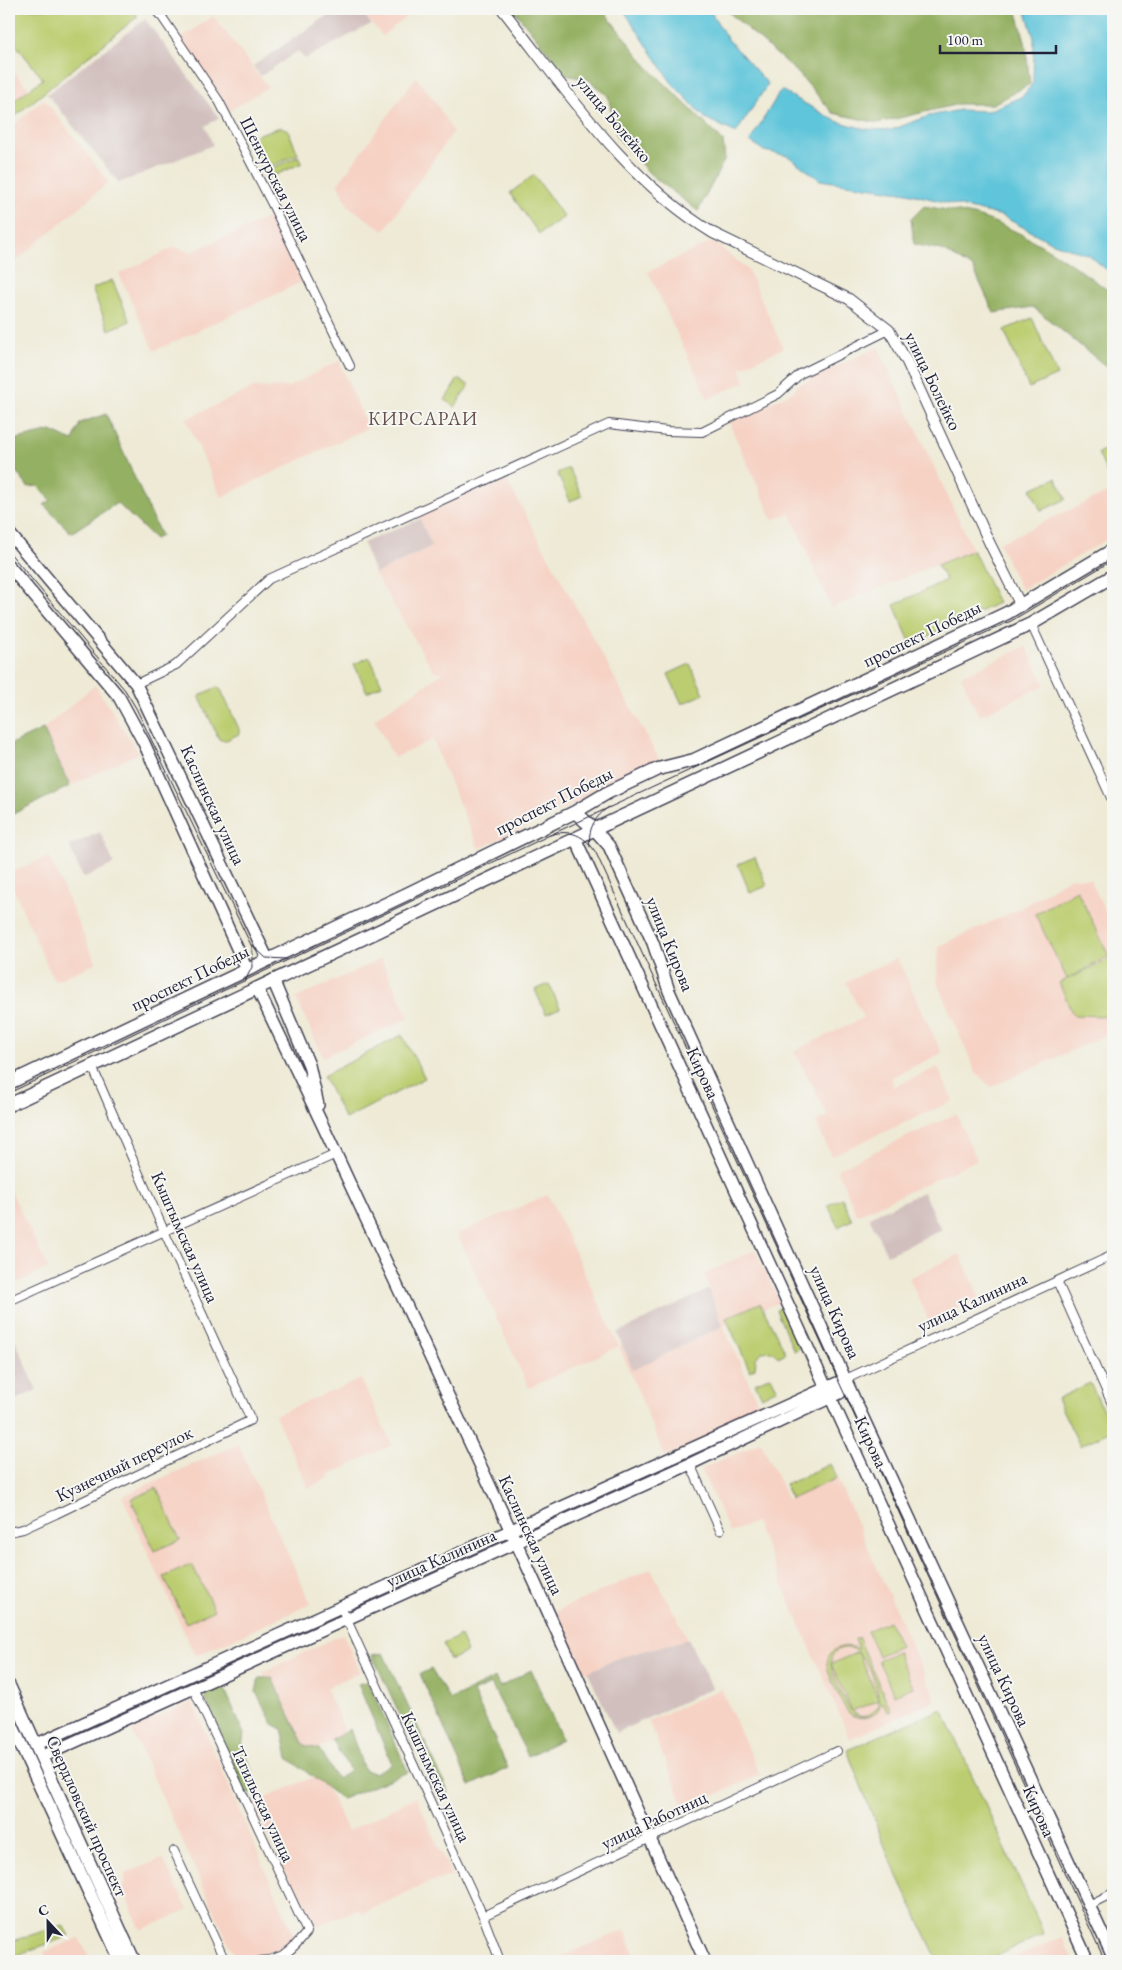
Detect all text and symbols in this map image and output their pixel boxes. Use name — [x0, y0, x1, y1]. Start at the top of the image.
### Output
scale bar — [940, 22, 1056, 54]
text: 100 m — [947, 30, 984, 49]
street label: улица Болейко — [571, 70, 658, 167]
street label: Шенкурская улица — [235, 112, 318, 246]
street label: улица Болейко — [900, 328, 967, 434]
district label: КИРСАРАИ — [368, 406, 478, 431]
street label: проспект Победы — [859, 595, 985, 672]
street label: Каслинская улица — [176, 741, 252, 869]
street label: проспект Победы — [491, 761, 616, 840]
street label: улица Кирова — [641, 893, 700, 995]
street label: проспект Победы — [127, 939, 253, 1016]
street label: Кирова — [682, 1043, 726, 1103]
street label: Кыштымская улица — [146, 1168, 225, 1307]
street label: улица Кирова — [805, 1261, 867, 1363]
street label: улица Калинина — [913, 1266, 1031, 1337]
street label: Кирова — [850, 1412, 894, 1472]
street label: Кузнечный переулок — [51, 1420, 196, 1507]
street label: Каслинская улица — [494, 1471, 570, 1599]
street label: улица Калинина — [382, 1523, 500, 1592]
street label: улица Кирова — [973, 1630, 1036, 1731]
street label: Кыштымская улица — [396, 1708, 477, 1846]
street label: Свердловский проспект — [41, 1731, 134, 1901]
street label: Тагильская улица — [227, 1742, 301, 1866]
street label: Кирова — [1018, 1781, 1061, 1841]
street label: улица Работниц — [597, 1785, 711, 1854]
north arrow — [22, 1898, 72, 1948]
text: С — [35, 1900, 51, 1920]

